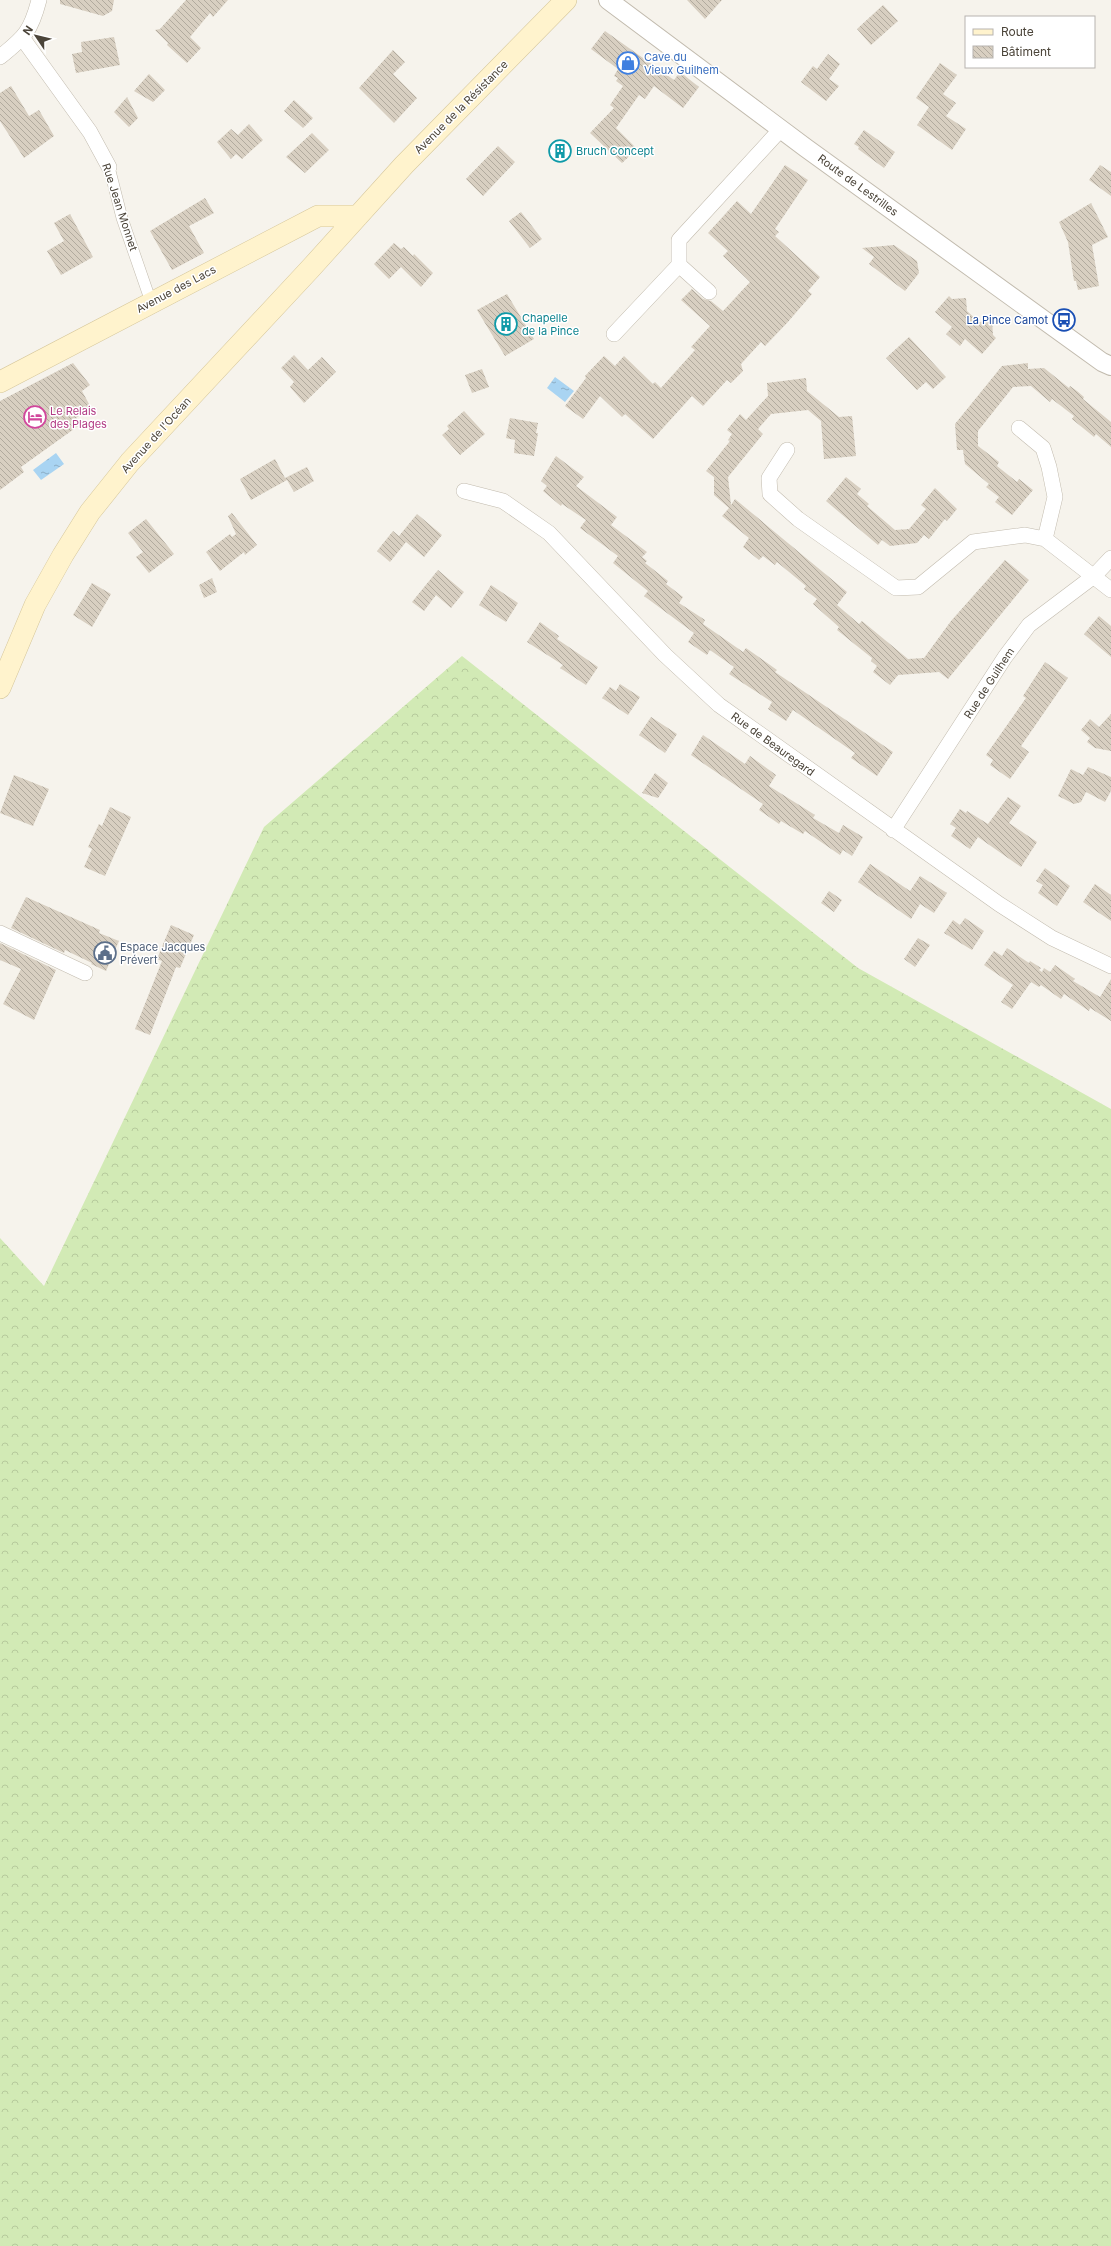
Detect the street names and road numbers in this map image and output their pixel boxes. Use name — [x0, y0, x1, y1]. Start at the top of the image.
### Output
street label: Avenue de la Résistance — [411, 57, 511, 157]
street label: Route de Lestrilles — [815, 151, 901, 219]
street label: Rue Jean Monnet — [99, 161, 141, 253]
street label: Avenue des Lacs — [134, 262, 218, 316]
street label: Avenue de l'Océan — [118, 394, 194, 476]
street label: Rue de Guilhem — [961, 645, 1017, 721]
street label: Rue de Beauregard — [729, 709, 817, 779]

